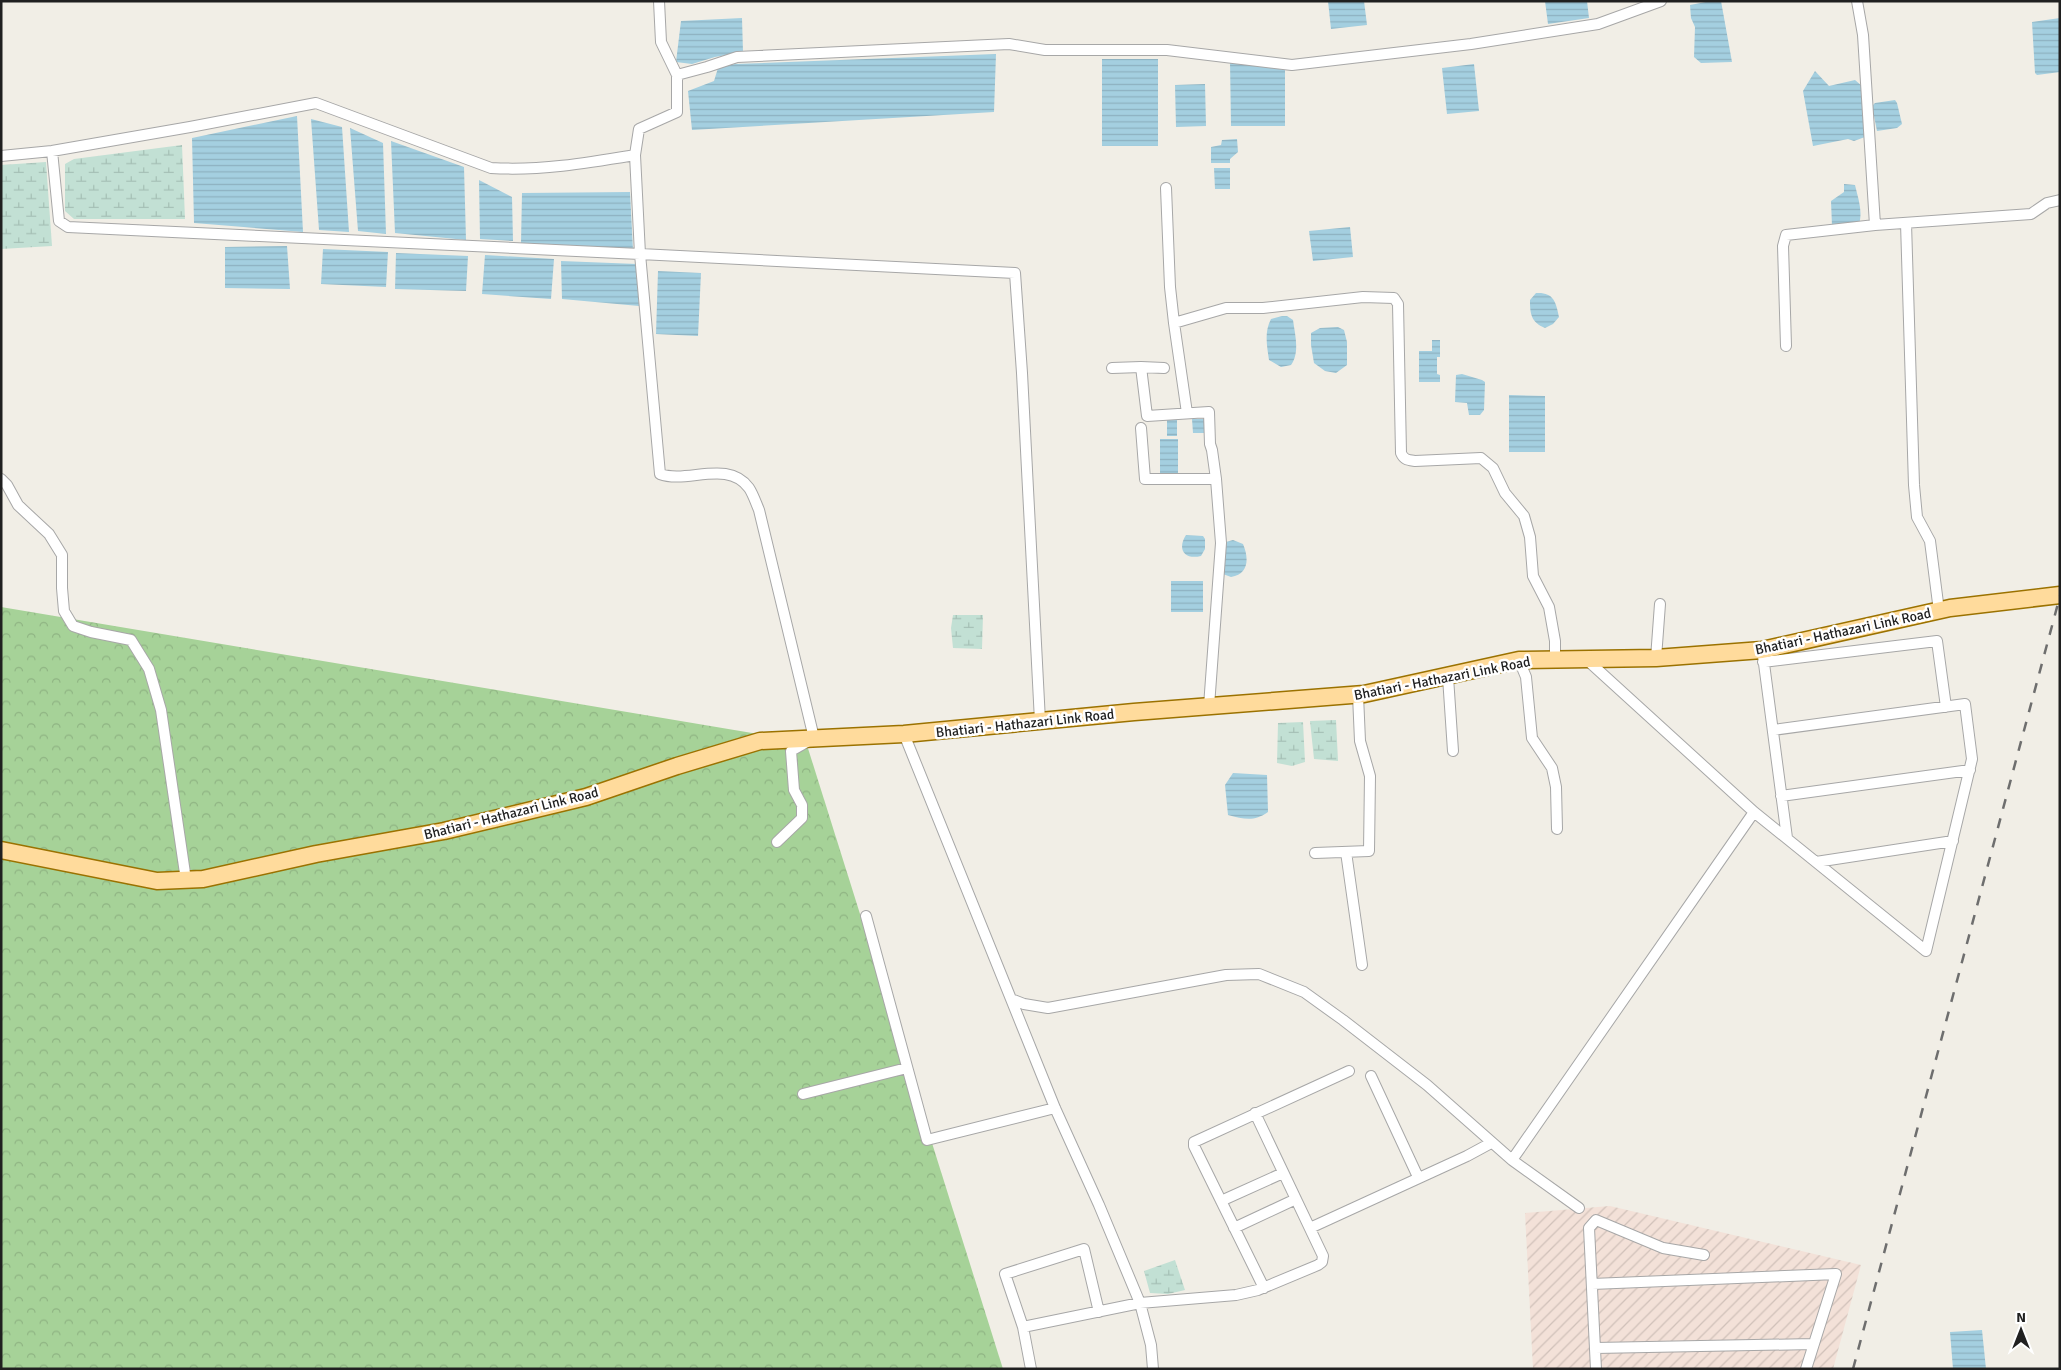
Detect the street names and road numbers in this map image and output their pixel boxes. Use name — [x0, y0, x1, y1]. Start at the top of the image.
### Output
street label: Bhatiari - Hathazari Link Road — [1754, 605, 1933, 658]
street label: Bhatiari - Hathazari Link Road — [1352, 653, 1532, 704]
street label: Bhatiari - Hathazari Link Road — [935, 706, 1115, 741]
street label: Bhatiari - Hathazari Link Road — [422, 784, 600, 843]

